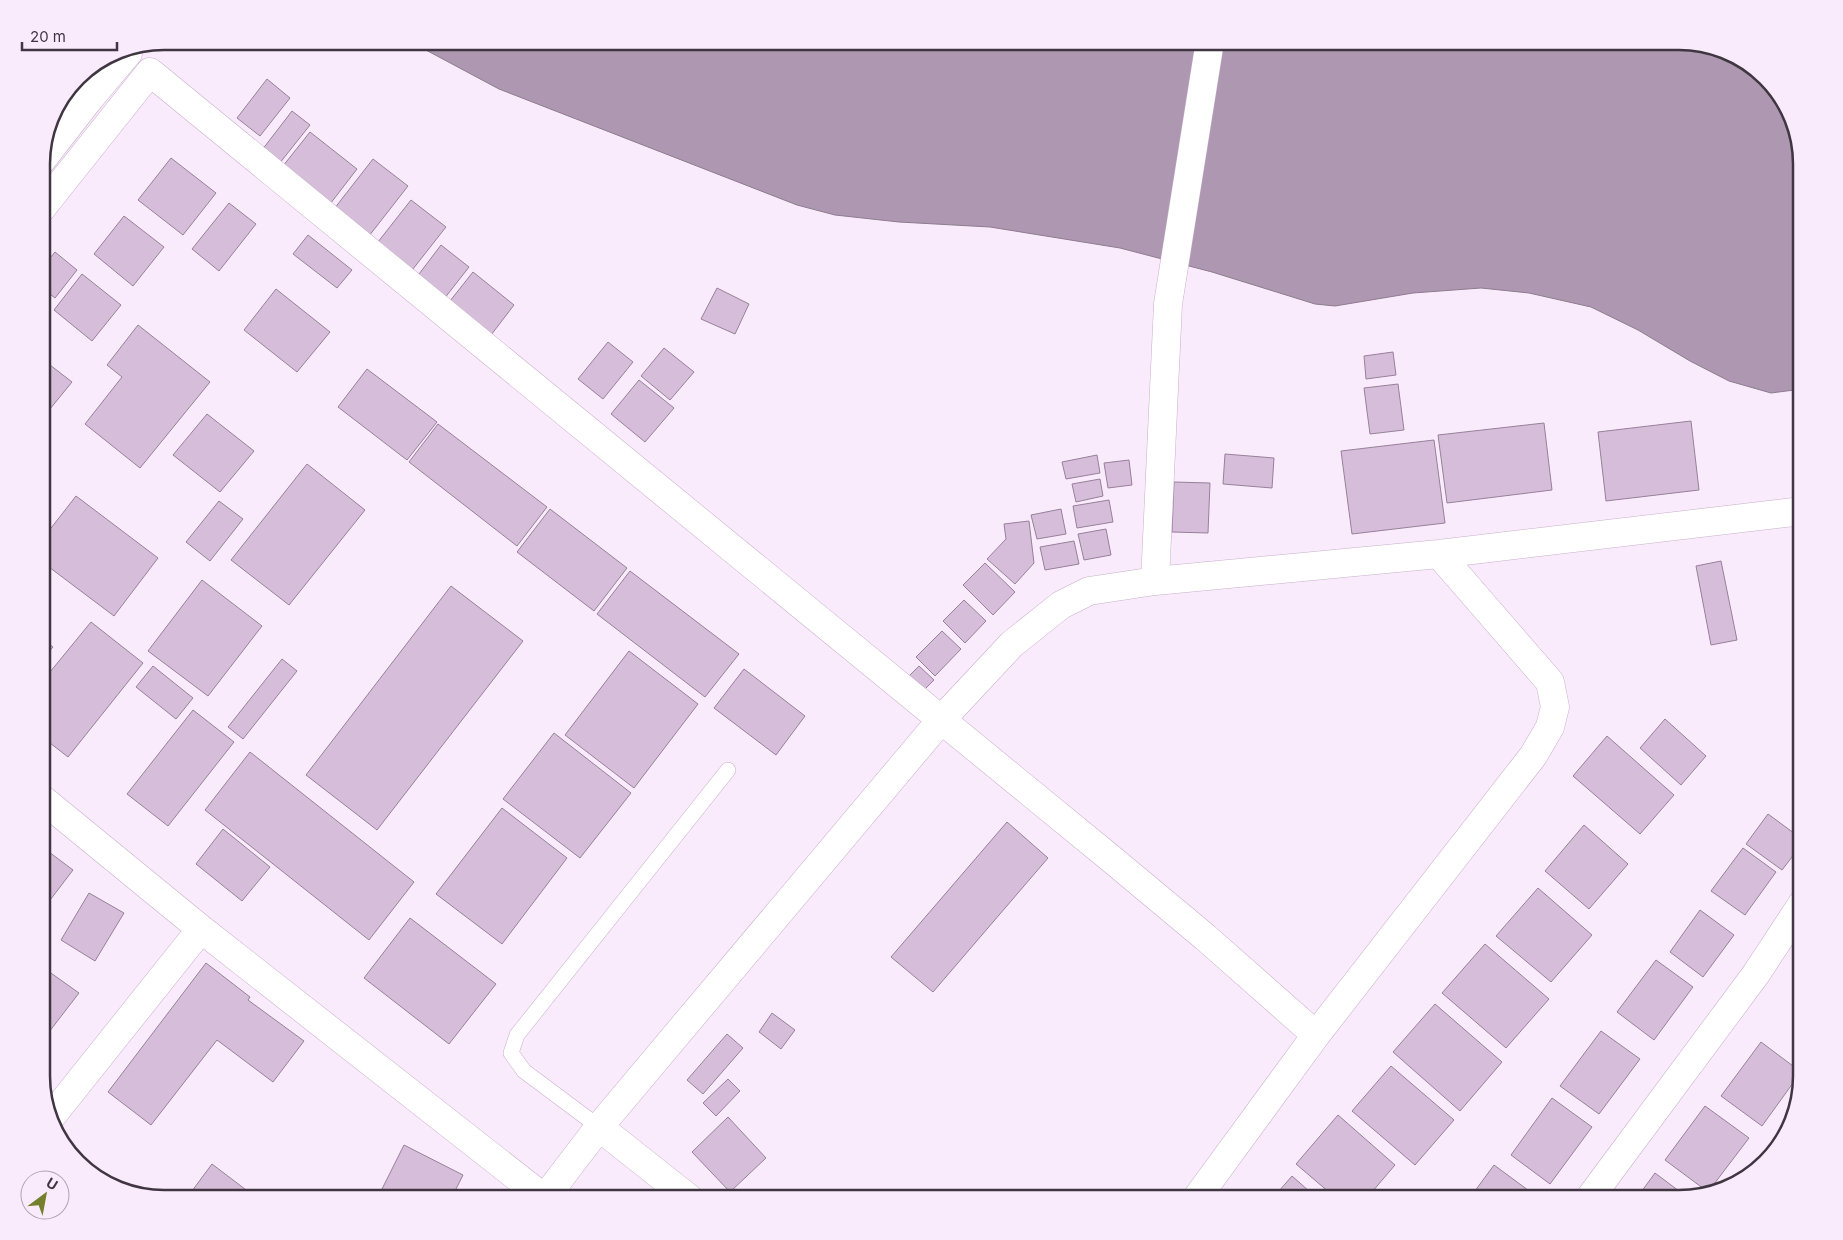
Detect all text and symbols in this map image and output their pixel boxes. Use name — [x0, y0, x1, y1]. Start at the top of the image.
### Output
scale bar — [22, 20, 118, 52]
text: 20 m — [30, 27, 66, 46]
north arrow — [20, 1170, 70, 1220]
text: U — [43, 1174, 61, 1193]

